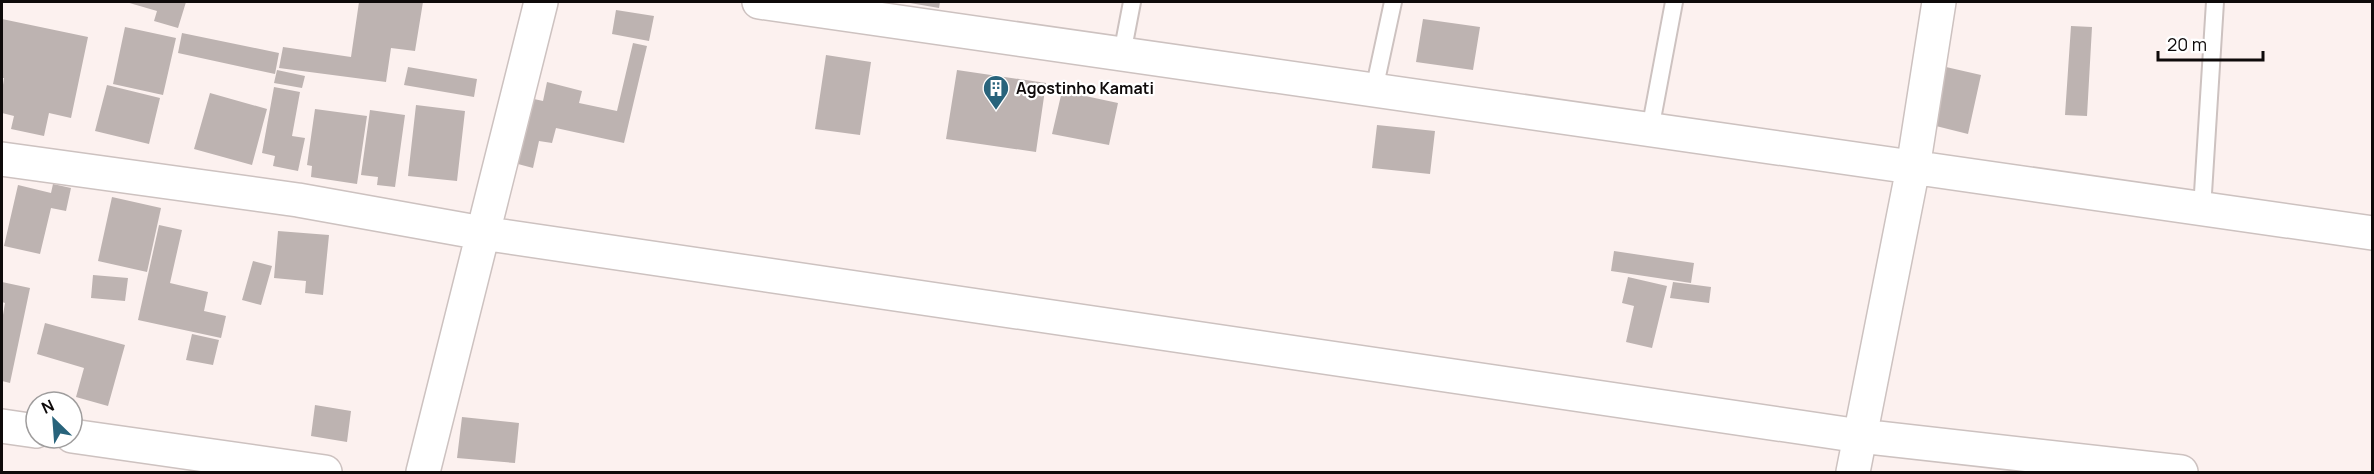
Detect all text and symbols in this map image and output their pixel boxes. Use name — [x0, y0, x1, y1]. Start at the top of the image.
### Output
scale bar — [2158, 24, 2263, 62]
text: 20 m — [2167, 32, 2207, 56]
building icon: Agostinho Kamati — [981, 73, 1011, 111]
place label: Agostinho Kamati — [1016, 77, 1154, 99]
north arrow — [24, 390, 84, 450]
text: N — [38, 394, 58, 419]

